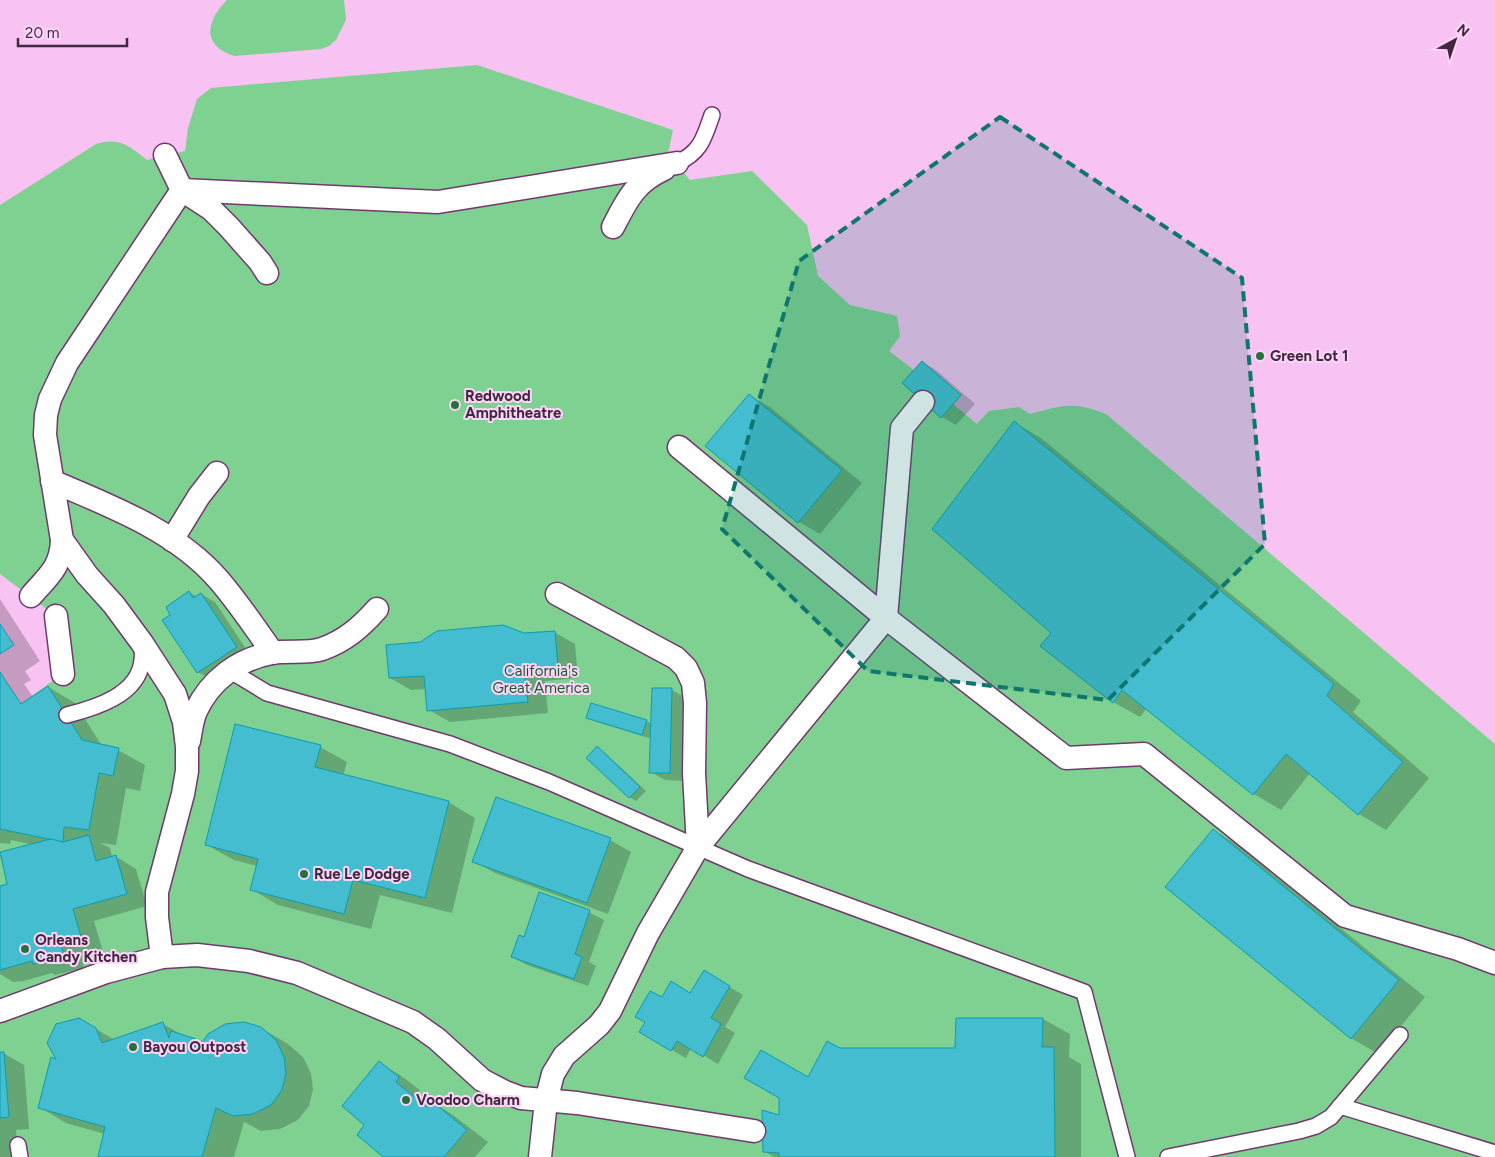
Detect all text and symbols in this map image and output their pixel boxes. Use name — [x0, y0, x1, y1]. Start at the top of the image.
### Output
scale bar — [18, 15, 126, 47]
north arrow — [1430, 15, 1480, 65]
text: N — [1453, 20, 1473, 40]
text: 20 m — [25, 24, 59, 42]
place label: Green Lot 1 — [1270, 347, 1348, 365]
marker: Green Lot 1 — [1254, 350, 1266, 362]
place label: Redwood Amphitheatre — [465, 387, 562, 422]
marker: Redwood Amphitheatre — [449, 399, 461, 411]
park label: California's Great America — [492, 662, 590, 697]
place label: Rue Le Dodge — [314, 865, 410, 883]
marker: Rue Le Dodge — [298, 868, 310, 880]
place label: Orleans Candy Kitchen — [35, 931, 137, 966]
marker: Orleans Candy Kitchen — [19, 943, 31, 955]
place label: Bayou Outpost — [143, 1038, 246, 1056]
marker: Bayou Outpost — [127, 1041, 139, 1053]
place label: Voodoo Charm — [416, 1091, 520, 1109]
marker: Voodoo Charm — [400, 1094, 412, 1106]

